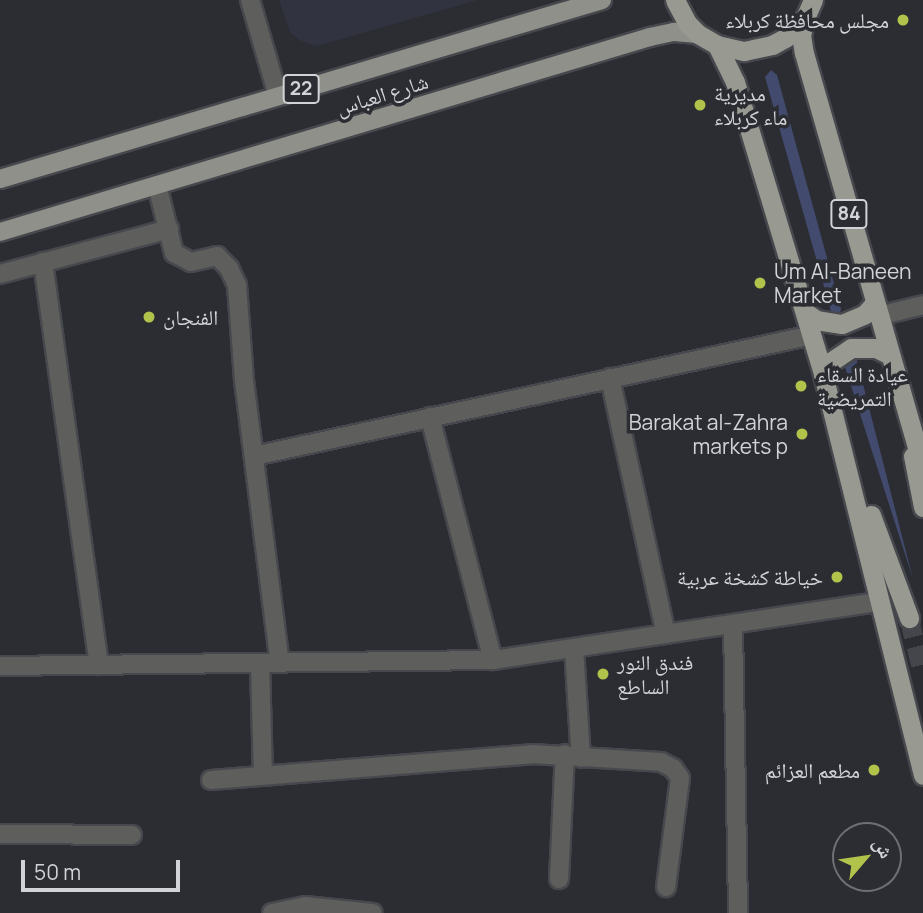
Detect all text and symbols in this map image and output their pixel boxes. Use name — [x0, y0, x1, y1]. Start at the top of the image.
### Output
place label: مجلس محافظة كربلاء — [725, 7, 889, 33]
marker: مجلس محافظة كربلاء — [895, 12, 911, 28]
street label: شارع العباس — [333, 68, 431, 120]
road number: 22 — [282, 74, 320, 104]
place label: مديرية ماء كربلاء — [714, 80, 787, 130]
marker: مديرية ماء كربلاء — [692, 97, 708, 113]
road number: 84 — [830, 198, 868, 230]
place label: Um Al-Baneen Market — [774, 258, 911, 308]
marker: Um Al-Baneen Market — [752, 275, 768, 291]
place label: الفنجان — [163, 304, 218, 330]
marker: الفنجان — [141, 309, 157, 325]
place label: عيادة السقاء التمريضية — [817, 361, 908, 411]
marker: عيادة السقاء التمريضية — [791, 376, 811, 396]
place label: Barakat al-Zahra markets p — [629, 409, 788, 459]
marker: Barakat al-Zahra markets p — [794, 426, 810, 442]
place label: خياطة كشخة عربية — [677, 564, 823, 590]
marker: خياطة كشخة عربية — [829, 569, 845, 585]
place label: فندق النور الساطع — [617, 649, 693, 699]
marker: فندق النور الساطع — [595, 666, 611, 682]
place label: مطعم العزائم — [765, 757, 860, 783]
marker: مطعم العزائم — [866, 762, 882, 778]
north arrow — [832, 822, 902, 892]
text: ش — [867, 833, 900, 863]
scale bar — [24, 846, 184, 890]
text: 50 m — [34, 858, 81, 886]

